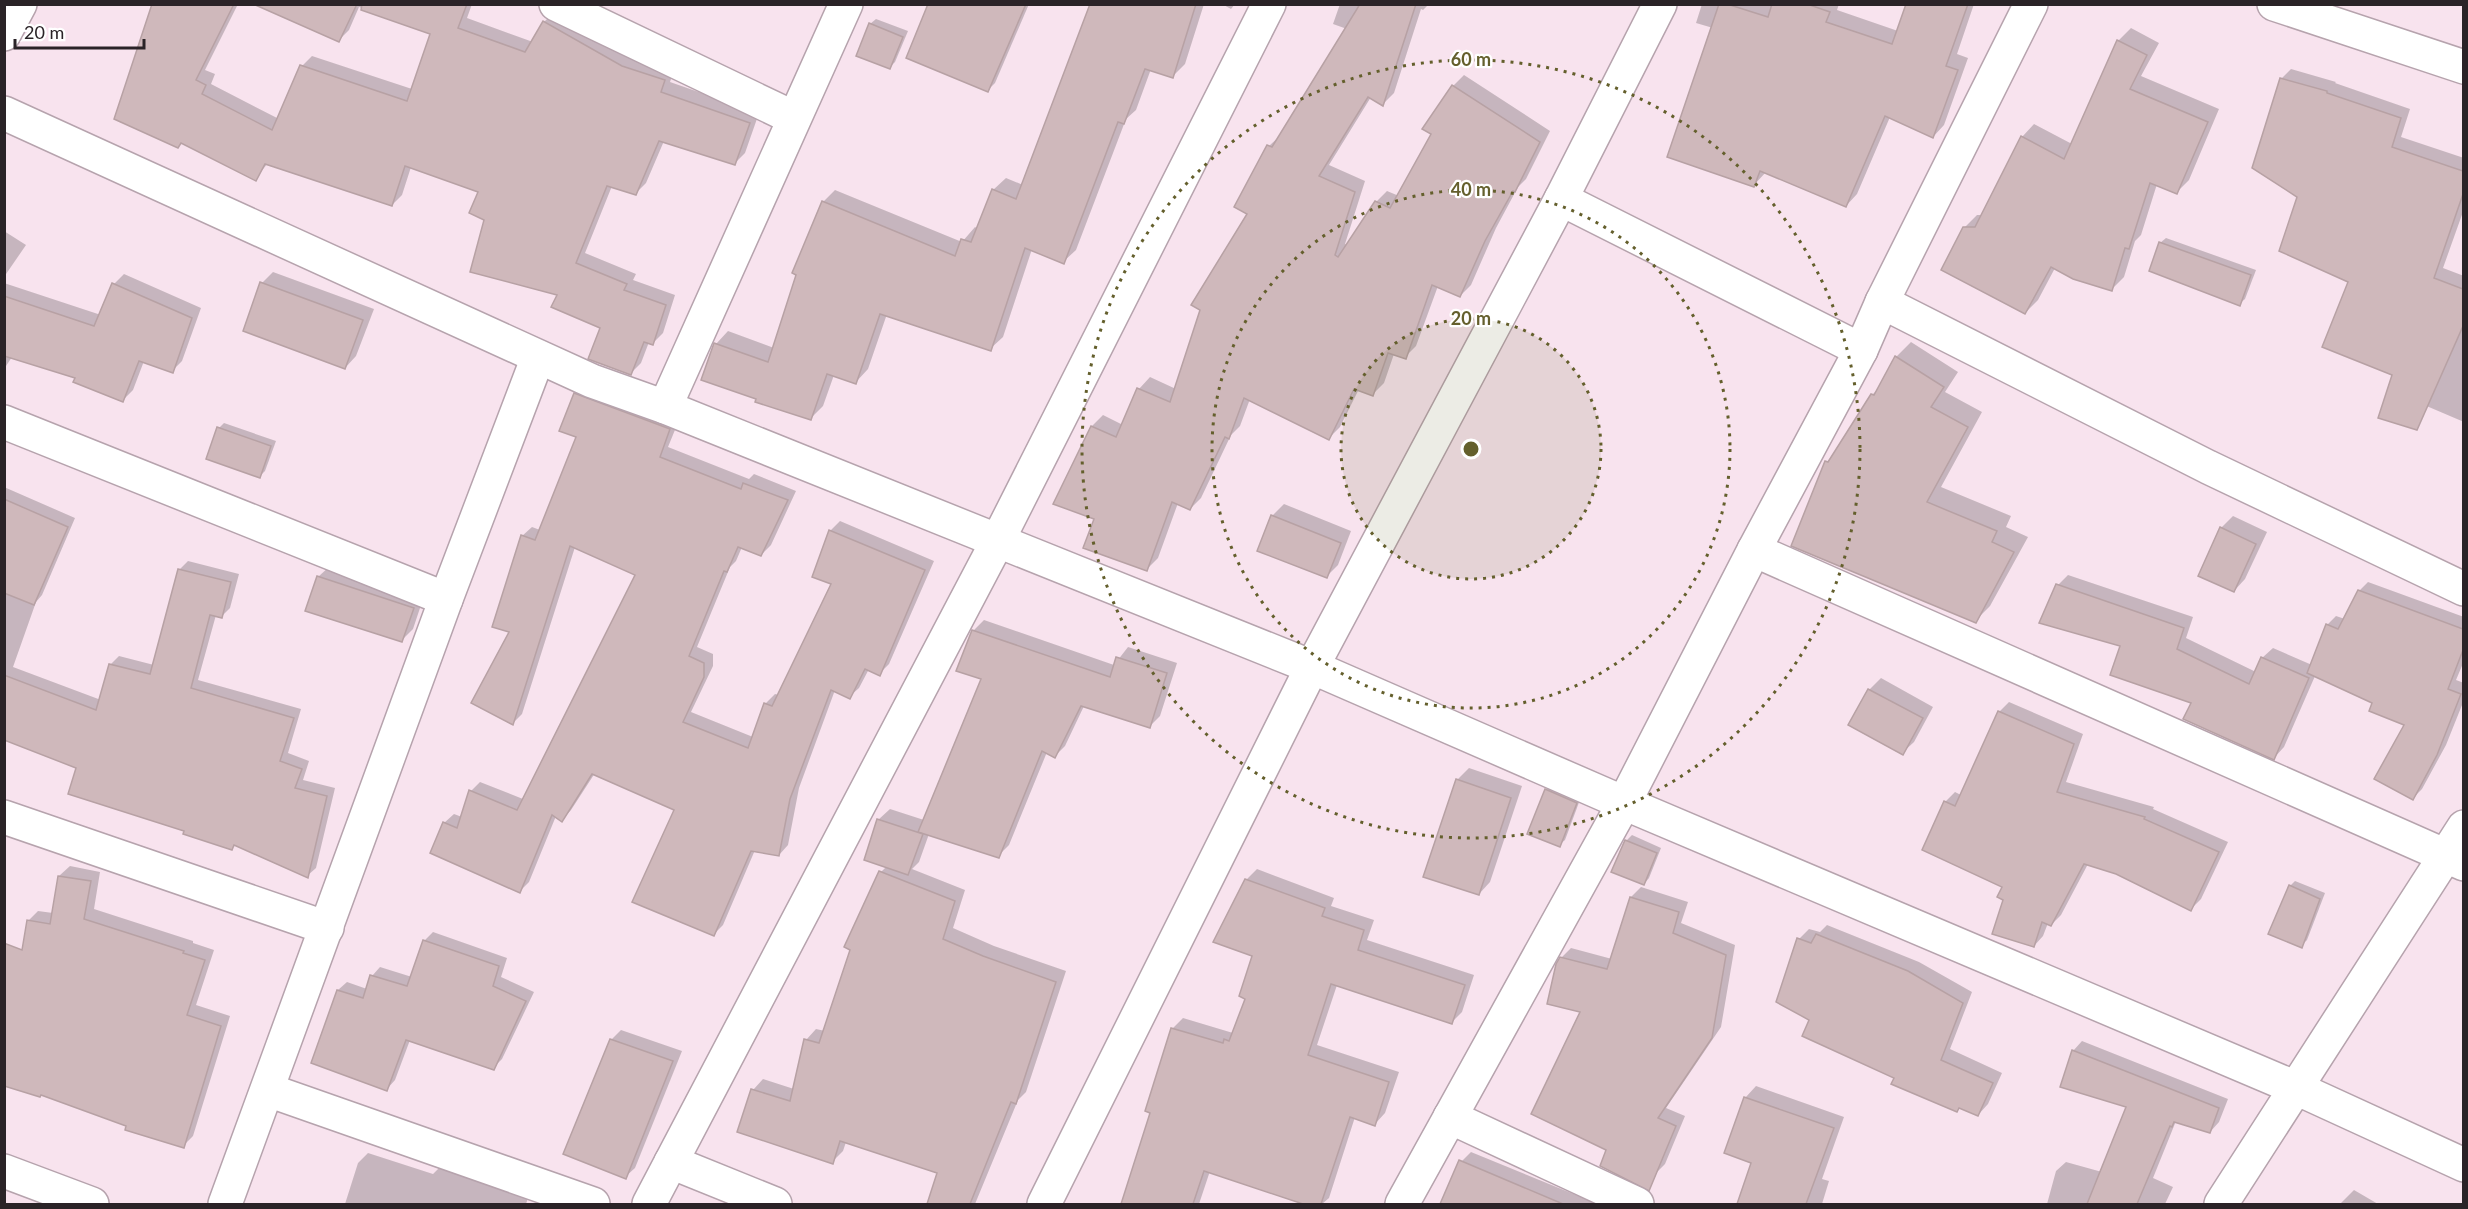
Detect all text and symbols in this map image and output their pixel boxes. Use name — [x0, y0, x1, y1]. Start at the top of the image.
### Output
scale bar — [15, 12, 144, 50]
text: 20 m — [24, 21, 64, 43]
text: 60 m — [1451, 48, 1491, 70]
text: 40 m — [1451, 178, 1491, 200]
text: 20 m — [1451, 307, 1491, 329]
centre of rings — [1461, 439, 1481, 459]

